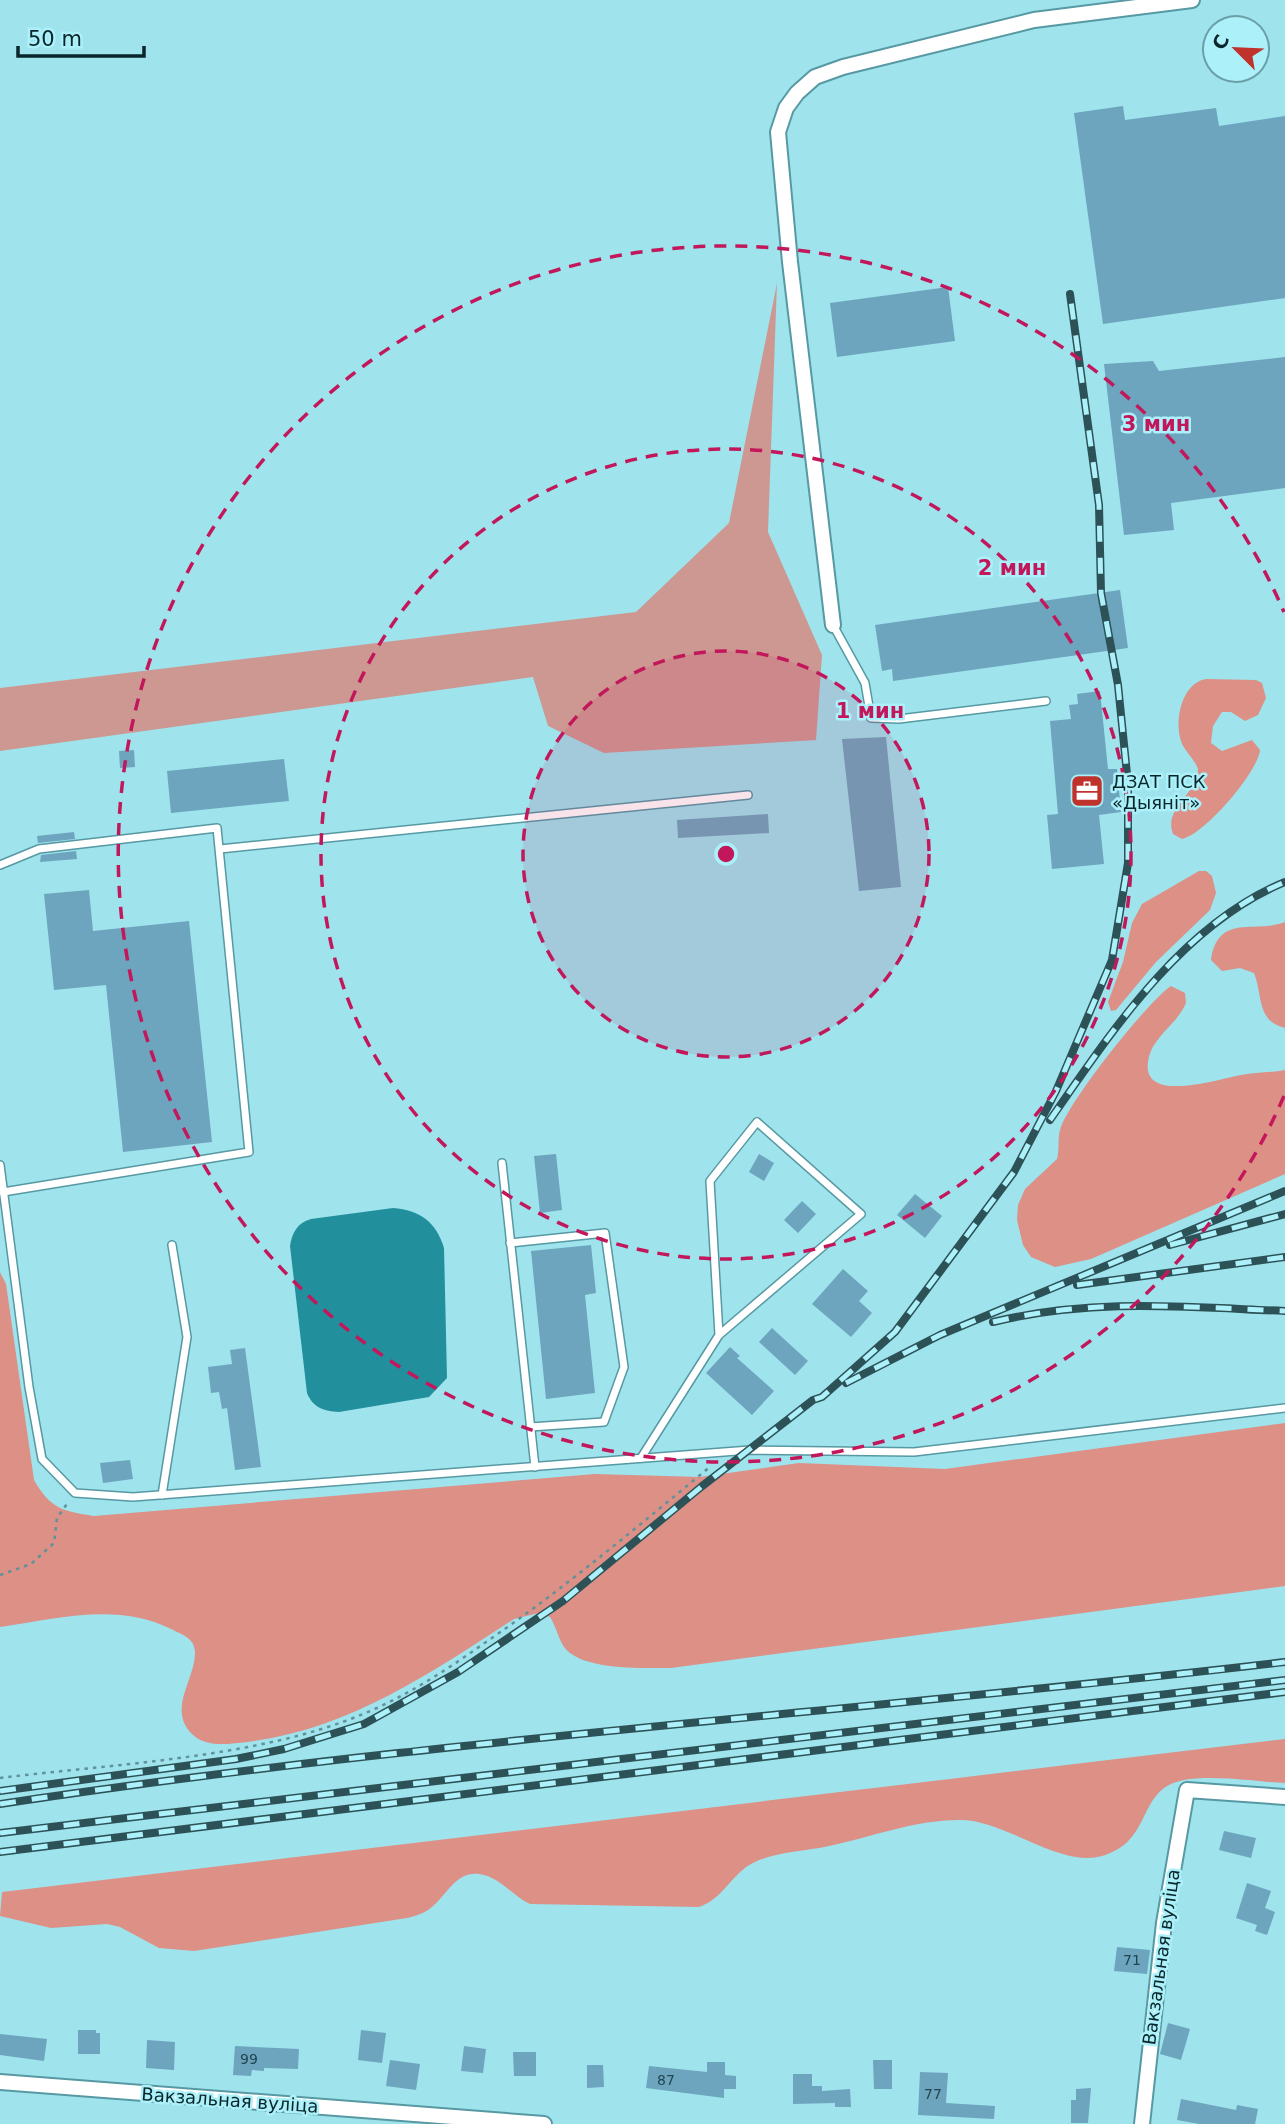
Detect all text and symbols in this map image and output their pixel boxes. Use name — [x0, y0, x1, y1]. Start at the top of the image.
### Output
scale bar — [18, 14, 144, 58]
north arrow — [1201, 14, 1271, 84]
text: 50 m — [28, 27, 82, 51]
text: С — [1208, 31, 1233, 53]
text: 3 мин — [1122, 412, 1190, 436]
text: 2 мин — [978, 556, 1046, 580]
text: 1 мин — [836, 699, 904, 723]
place label: ДЗАТ ПСК «Дыяніт» — [1112, 771, 1206, 813]
office icon: ДЗАТ ПСК «Дыяніт» — [1068, 772, 1106, 810]
centre of rings — [714, 842, 738, 866]
street label: Вакзальная вуліца — [1138, 1868, 1184, 2046]
house number: 71 — [1123, 1952, 1141, 1968]
house number: 99 — [240, 2051, 258, 2067]
house number: 87 — [657, 2072, 675, 2088]
street label: Вакзальная вуліца — [141, 2083, 319, 2117]
house number: 77 — [924, 2086, 942, 2102]

